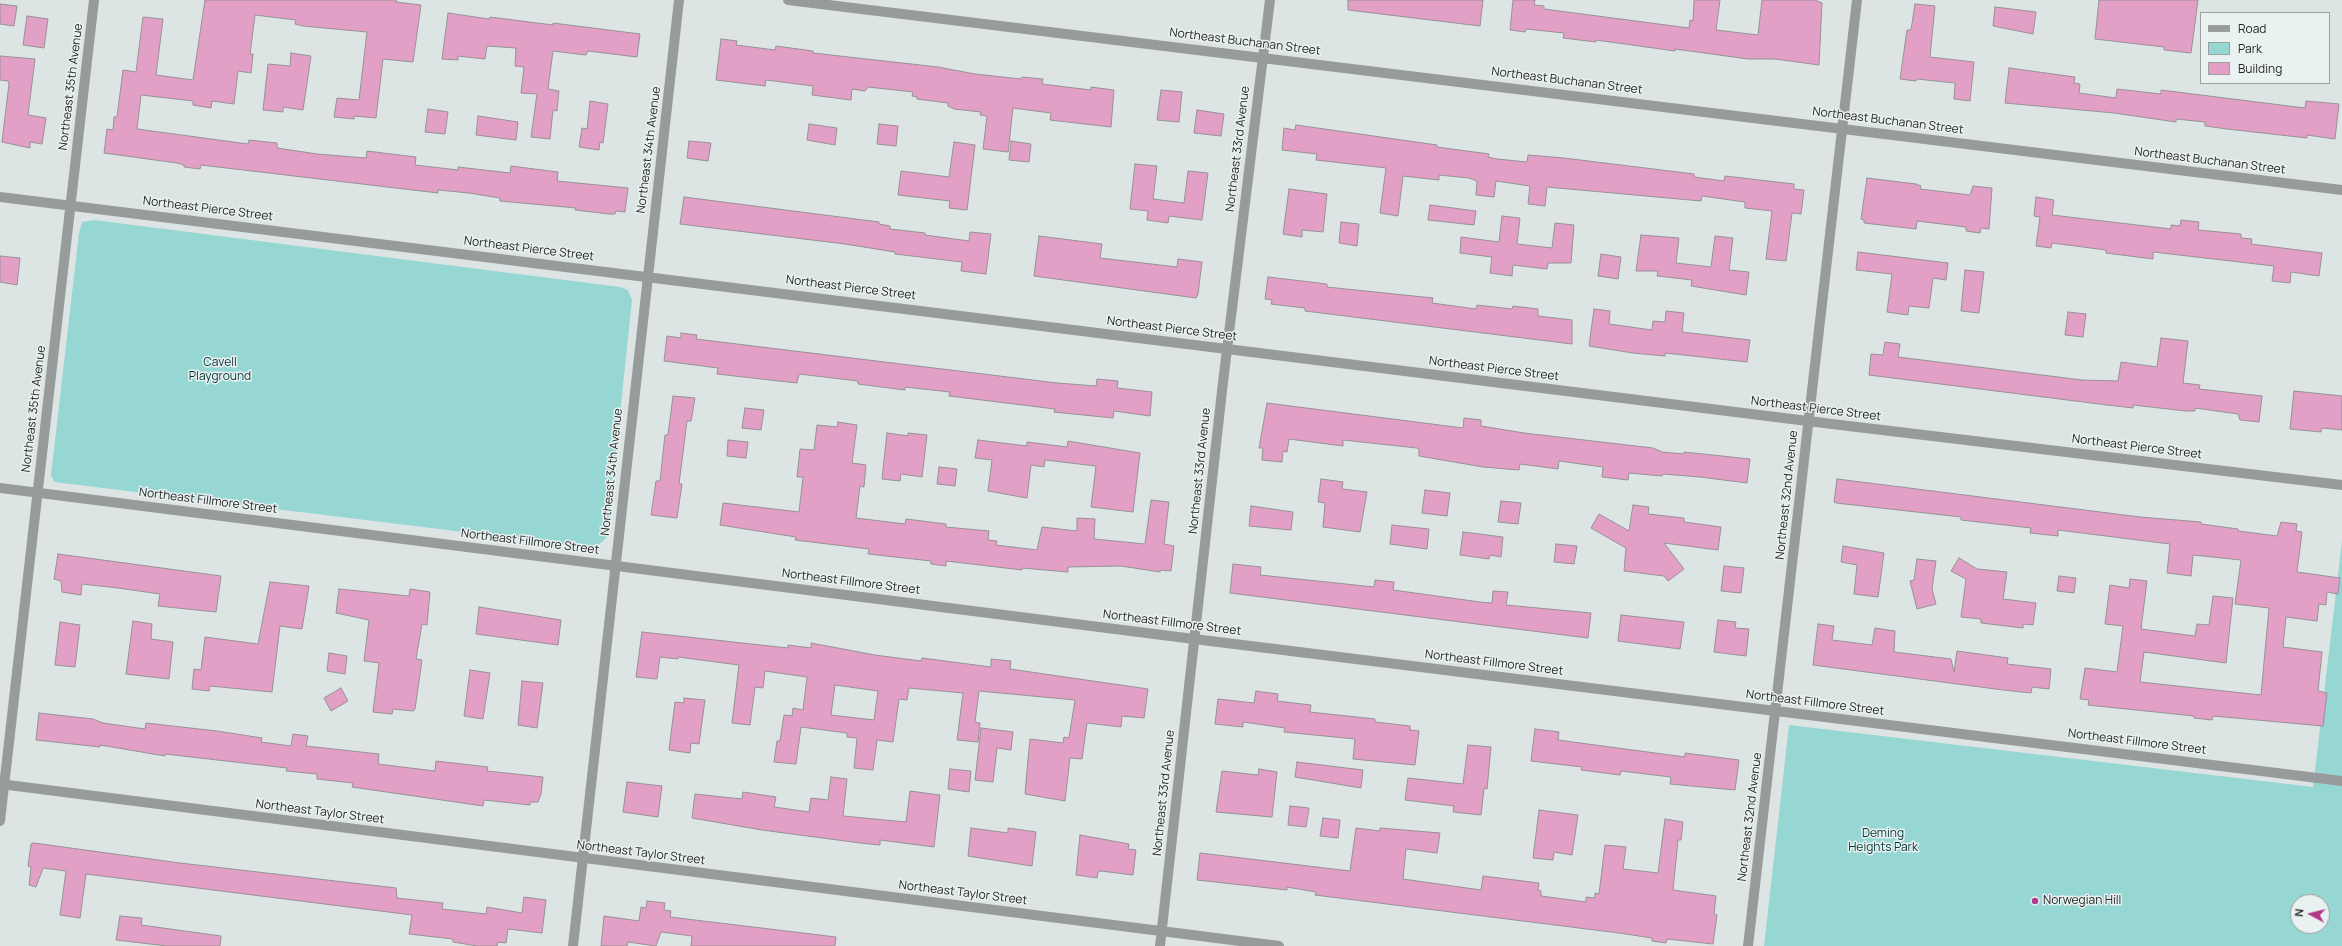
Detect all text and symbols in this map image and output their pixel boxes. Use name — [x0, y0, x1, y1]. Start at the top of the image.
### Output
legend — [2200, 12, 2330, 84]
text: Road — [2238, 20, 2266, 37]
street label: Northeast 35th Avenue — [56, 23, 86, 151]
street label: Northeast Buchanan Street — [1169, 26, 1321, 58]
text: Park — [2238, 40, 2262, 57]
text: Building — [2238, 60, 2282, 77]
street label: Northeast Buchanan Street — [1491, 65, 1643, 97]
street label: Northeast 33rd Avenue — [1223, 85, 1253, 213]
street label: Northeast 34th Avenue — [634, 86, 664, 214]
street label: Northeast Buchanan Street — [1812, 105, 1964, 137]
street label: Northeast Buchanan Street — [2134, 145, 2286, 177]
street label: Northeast Pierce Street — [142, 194, 274, 224]
street label: Northeast Pierce Street — [463, 234, 595, 264]
street label: Northeast Pierce Street — [785, 273, 917, 303]
street label: Northeast Pierce Street — [1106, 314, 1238, 344]
street label: Northeast 35th Avenue — [19, 345, 49, 473]
street label: Northeast Pierce Street — [1428, 354, 1560, 384]
park label: Cavell Playground — [189, 356, 251, 384]
street label: Northeast Pierce Street — [1750, 394, 1882, 424]
street label: Northeast 33rd Avenue — [1186, 407, 1214, 535]
street label: Northeast 34th Avenue — [598, 408, 626, 536]
street label: Northeast 32nd Avenue — [1773, 430, 1801, 560]
street label: Northeast Pierce Street — [2071, 432, 2203, 462]
street label: Northeast Fillmore Street — [138, 485, 278, 517]
street label: Northeast Fillmore Street — [460, 526, 600, 558]
street label: Northeast Fillmore Street — [781, 566, 921, 598]
street label: Northeast Fillmore Street — [1102, 607, 1242, 639]
street label: Northeast Fillmore Street — [1424, 647, 1564, 679]
street label: Northeast Fillmore Street — [1745, 687, 1885, 719]
street label: Northeast Fillmore Street — [2067, 726, 2207, 758]
street label: Northeast 33rd Avenue — [1150, 729, 1178, 857]
street label: Northeast 32nd Avenue — [1735, 752, 1765, 882]
street label: Northeast Taylor Street — [255, 797, 385, 827]
park label: Deming Heights Park — [1848, 827, 1918, 855]
street label: Northeast Taylor Street — [576, 838, 706, 868]
street label: Northeast Taylor Street — [898, 878, 1028, 908]
place label: Norwegian Hill — [2043, 894, 2121, 908]
north arrow — [2290, 894, 2330, 934]
marker: Norwegian Hill — [2030, 896, 2040, 906]
text: N — [2291, 908, 2307, 917]

